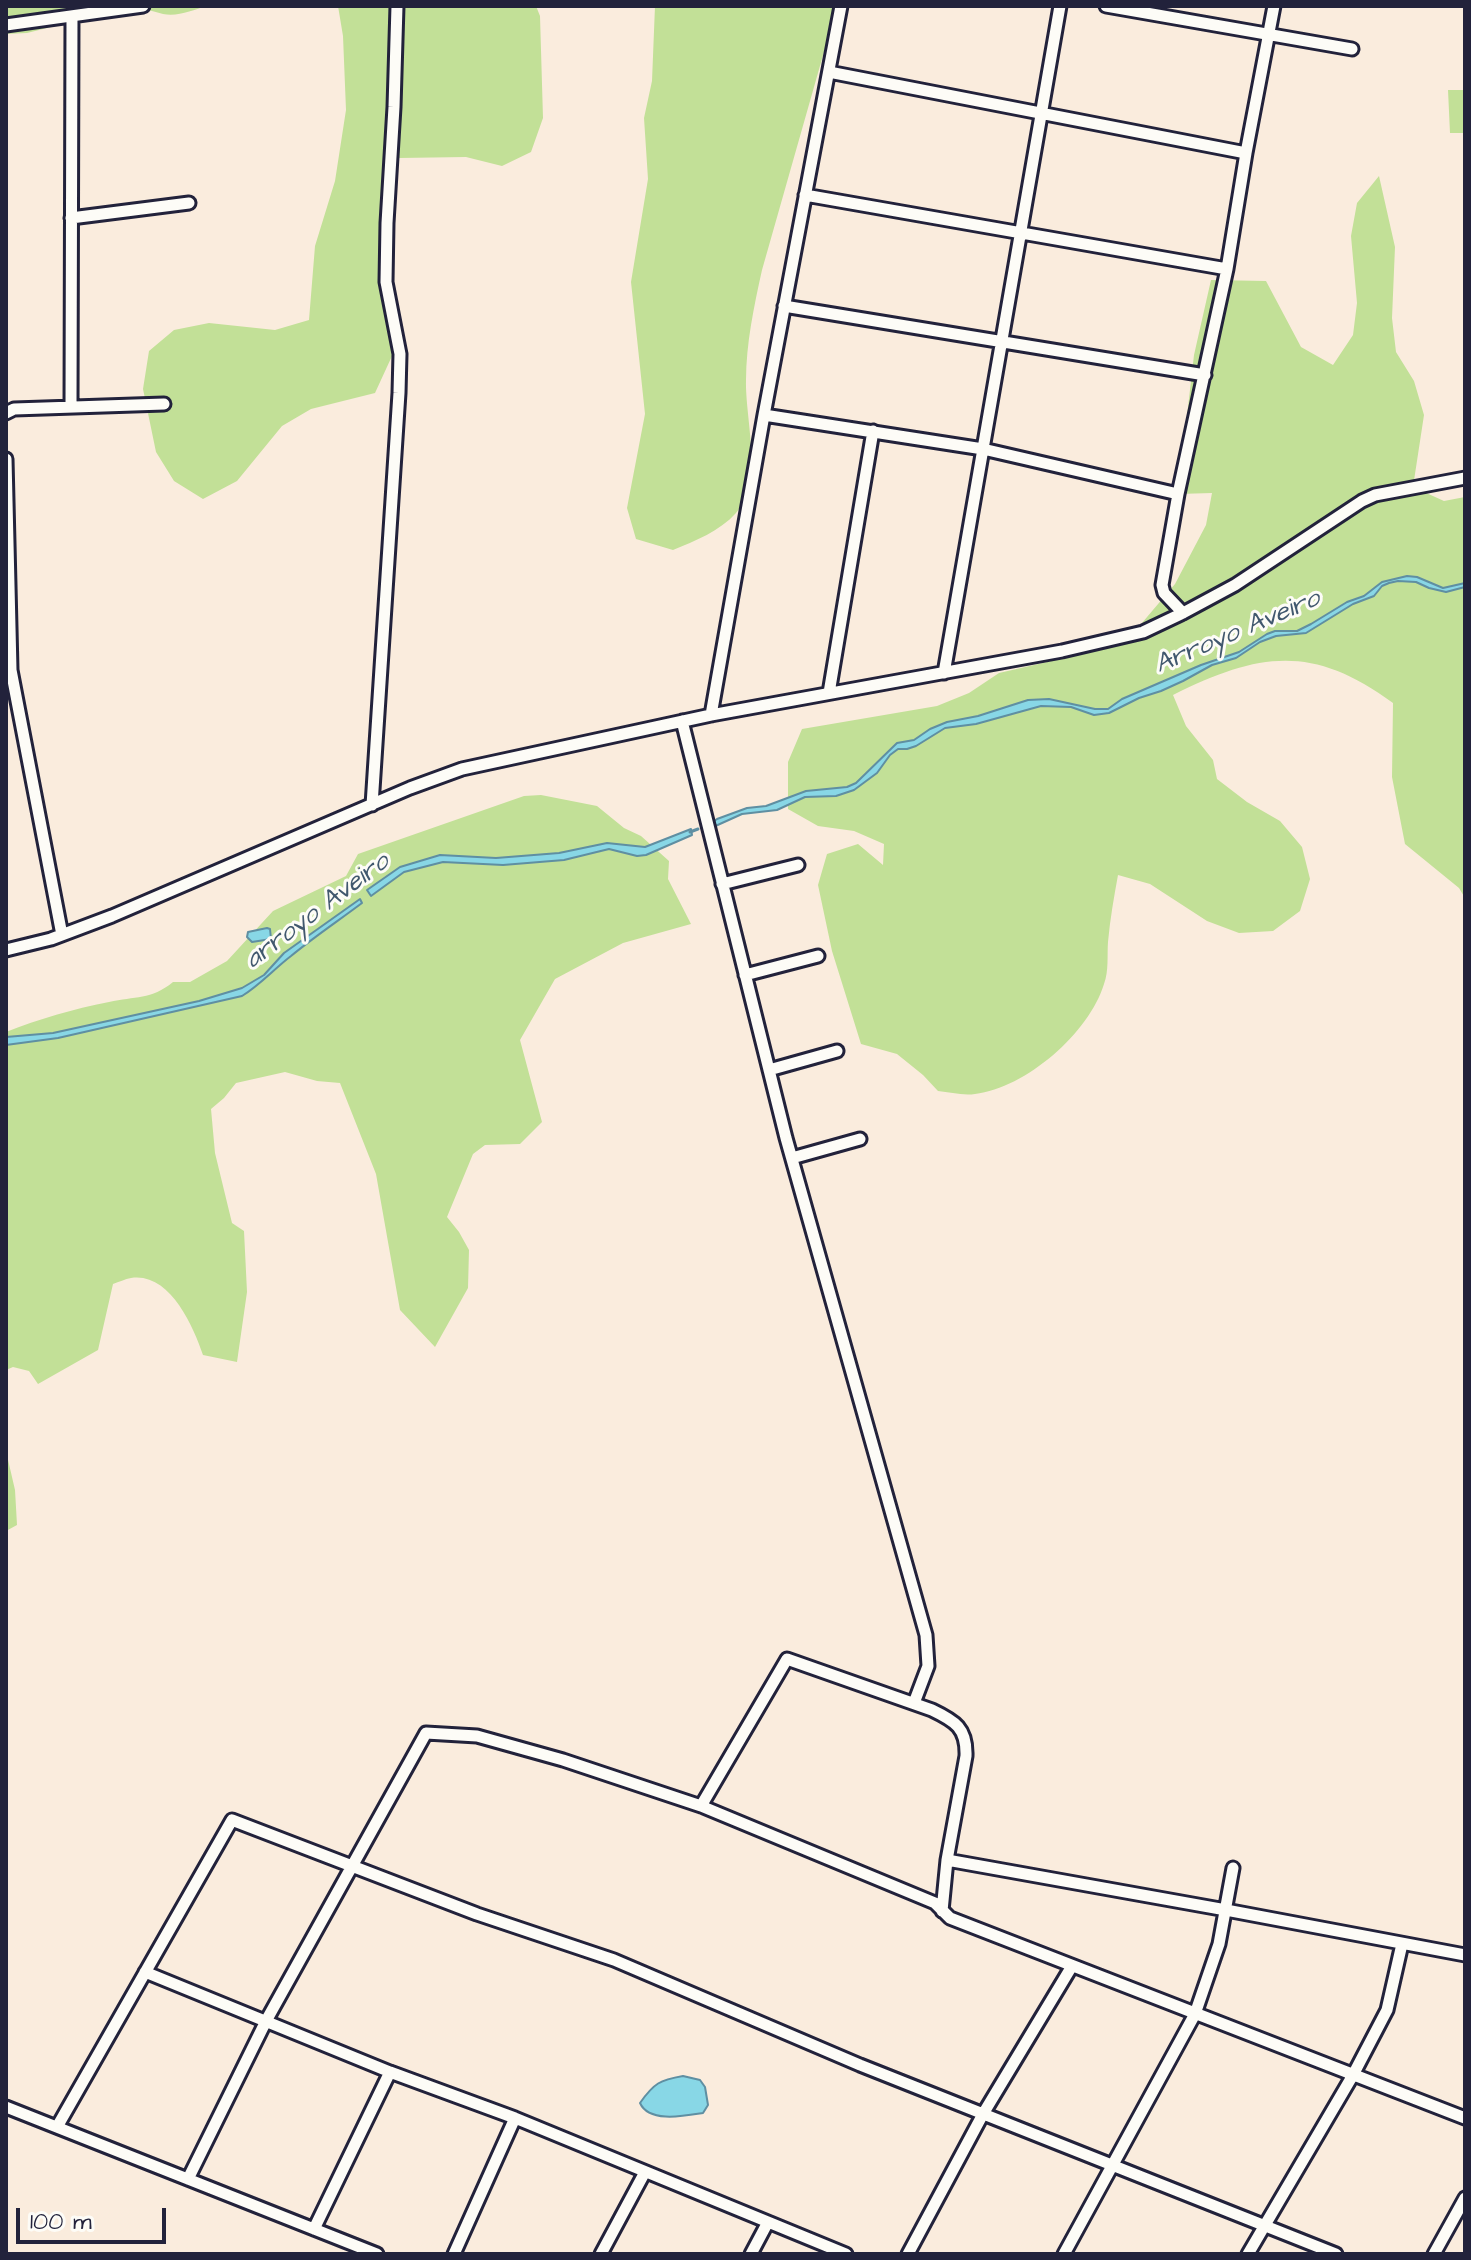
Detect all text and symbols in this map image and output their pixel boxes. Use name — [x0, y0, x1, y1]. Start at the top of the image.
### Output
water label: Arroyo Aveiro — [1151, 584, 1325, 682]
water label: arroyo Aveiro — [240, 847, 396, 977]
scale bar — [20, 2192, 170, 2242]
text: 100 m — [30, 2205, 92, 2239]

